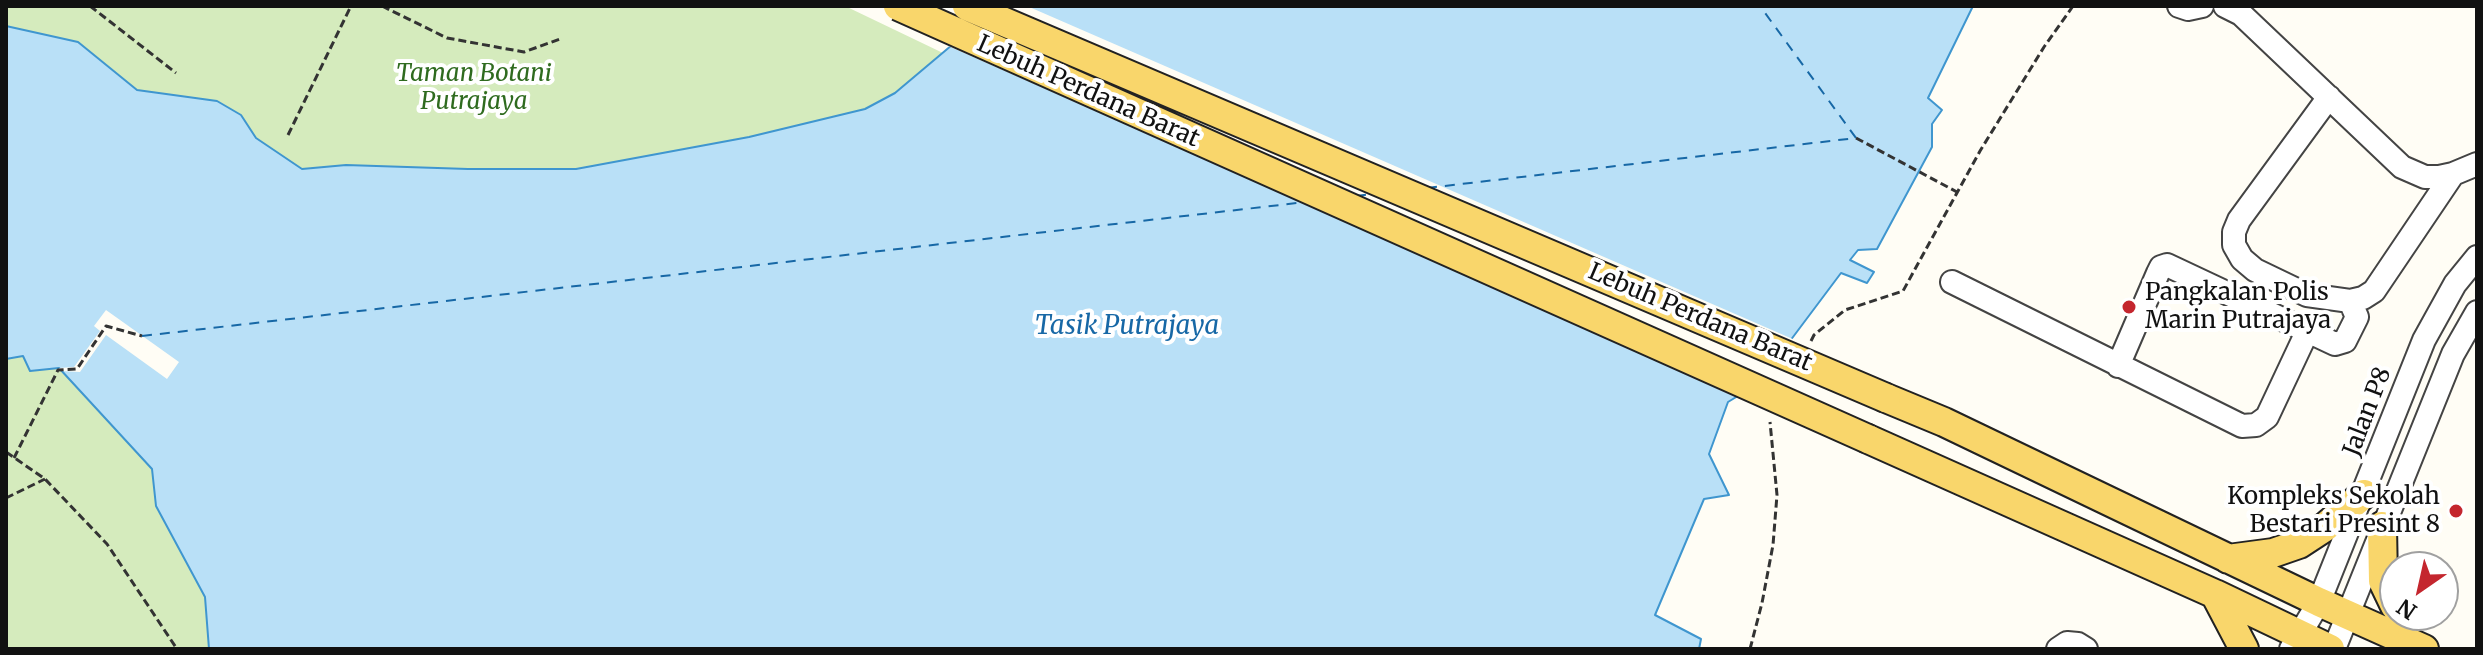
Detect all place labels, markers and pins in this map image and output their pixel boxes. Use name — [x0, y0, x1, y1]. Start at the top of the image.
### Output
place label: Pangkalan Polis Marin Putrajaya — [2145, 279, 2331, 335]
marker: Pangkalan Polis Marin Putrajaya — [2120, 298, 2138, 316]
place label: Kompleks Sekolah Bestari Presint 8 — [2227, 483, 2440, 539]
marker: Kompleks Sekolah Bestari Presint 8 — [2447, 502, 2465, 520]

